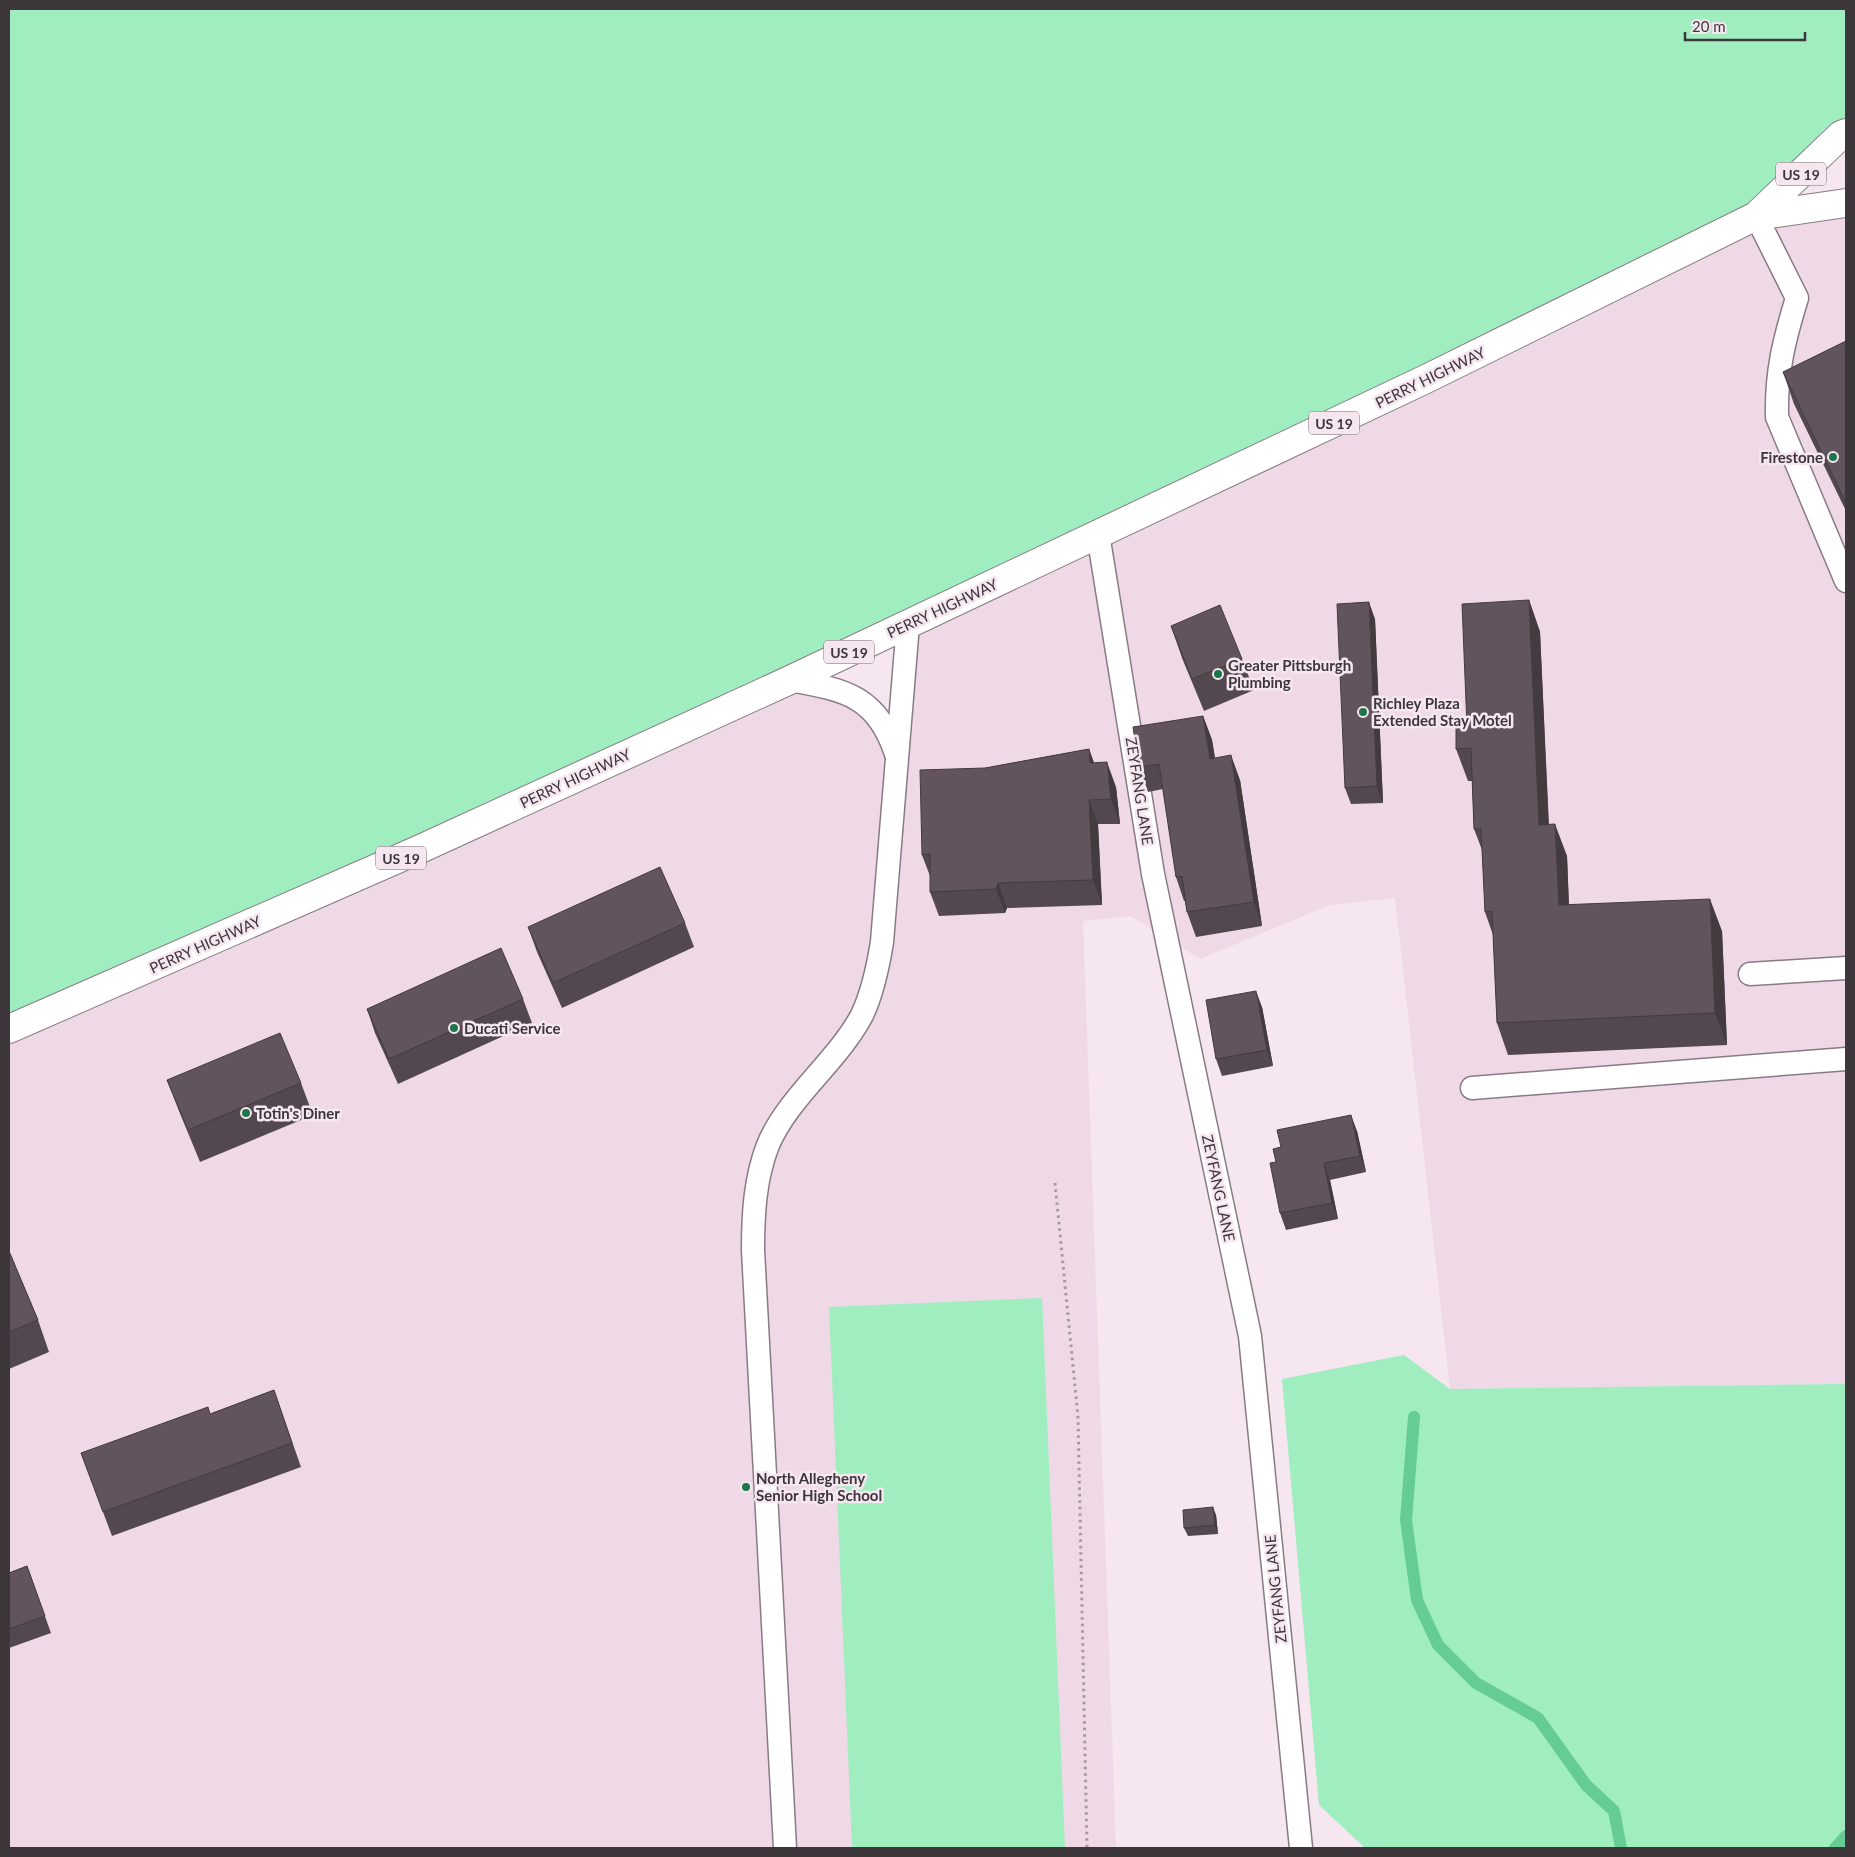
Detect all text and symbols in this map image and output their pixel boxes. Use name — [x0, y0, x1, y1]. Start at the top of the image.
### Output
scale bar — [1685, 10, 1805, 42]
text: 20 m — [1692, 17, 1726, 35]
road number: US 19 — [1776, 162, 1826, 185]
street label: PERRY HIGHWAY — [1372, 342, 1488, 411]
road number: US 19 — [1309, 412, 1359, 434]
place label: Firestone — [1760, 448, 1823, 466]
marker: Firestone — [1827, 451, 1839, 463]
street label: PERRY HIGHWAY — [884, 574, 1001, 642]
road number: US 19 — [824, 640, 874, 664]
place label: Greater Pittsburgh Plumbing — [1228, 656, 1351, 691]
marker: Greater Pittsburgh Plumbing — [1212, 668, 1224, 680]
place label: Richley Plaza Extended Stay Motel — [1373, 694, 1512, 729]
marker: Richley Plaza Extended Stay Motel — [1357, 706, 1369, 718]
street label: ZEYFANG LANE — [1123, 736, 1157, 846]
street label: PERRY HIGHWAY — [517, 744, 634, 812]
road number: US 19 — [376, 846, 426, 870]
street label: PERRY HIGHWAY — [146, 911, 264, 977]
place label: Ducati Service — [464, 1019, 560, 1037]
marker: Ducati Service — [448, 1022, 460, 1034]
place label: Totin's Diner — [256, 1104, 340, 1122]
marker: Totin's Diner — [240, 1107, 252, 1119]
street label: ZEYFANG LANE — [1199, 1133, 1239, 1243]
place label: North Allegheny Senior High School — [756, 1469, 882, 1504]
marker: North Allegheny Senior High School — [740, 1481, 752, 1493]
street label: ZEYFANG LANE — [1260, 1534, 1290, 1644]

